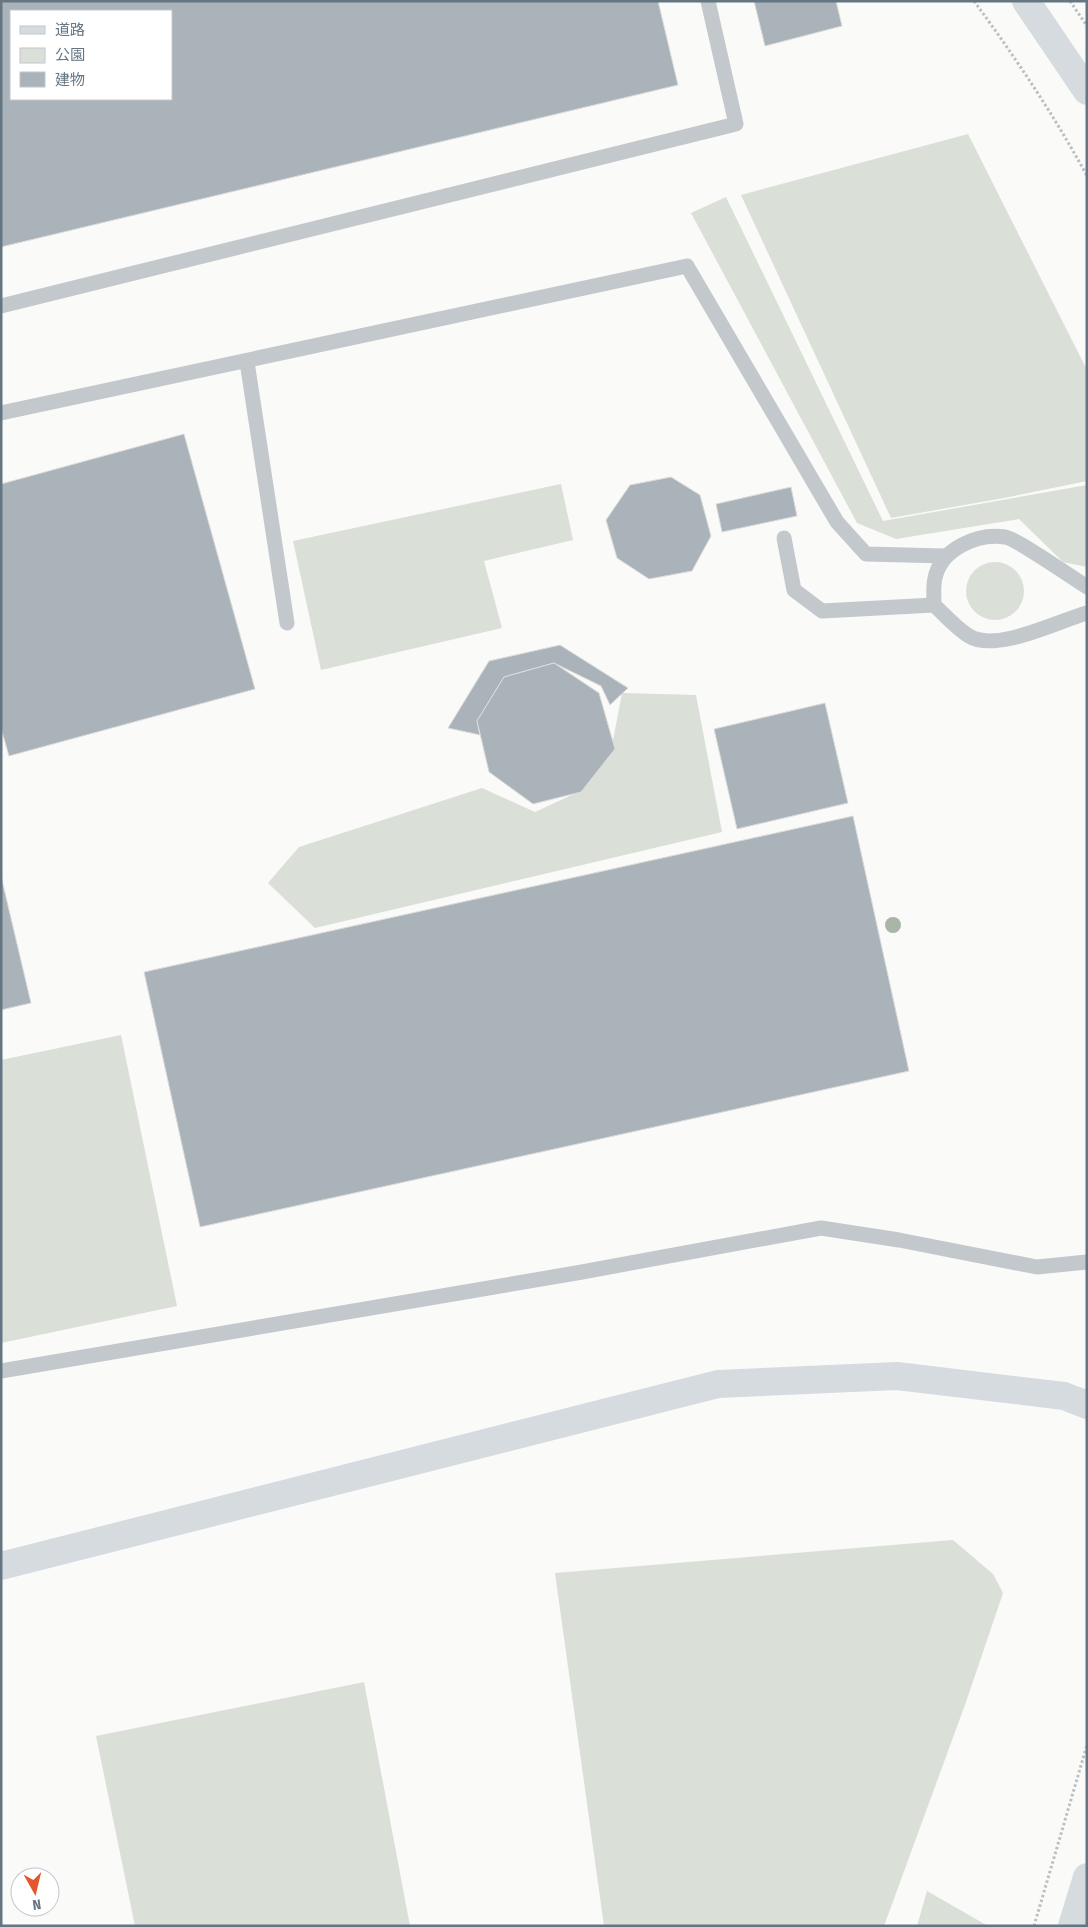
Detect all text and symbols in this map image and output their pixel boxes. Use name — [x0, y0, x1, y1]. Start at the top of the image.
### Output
legend — [10, 10, 172, 100]
text: 道路 — [55, 21, 85, 39]
text: 公園 — [55, 46, 85, 64]
text: 建物 — [55, 71, 85, 89]
north arrow — [10, 1867, 60, 1917]
text: N — [31, 1895, 42, 1913]

